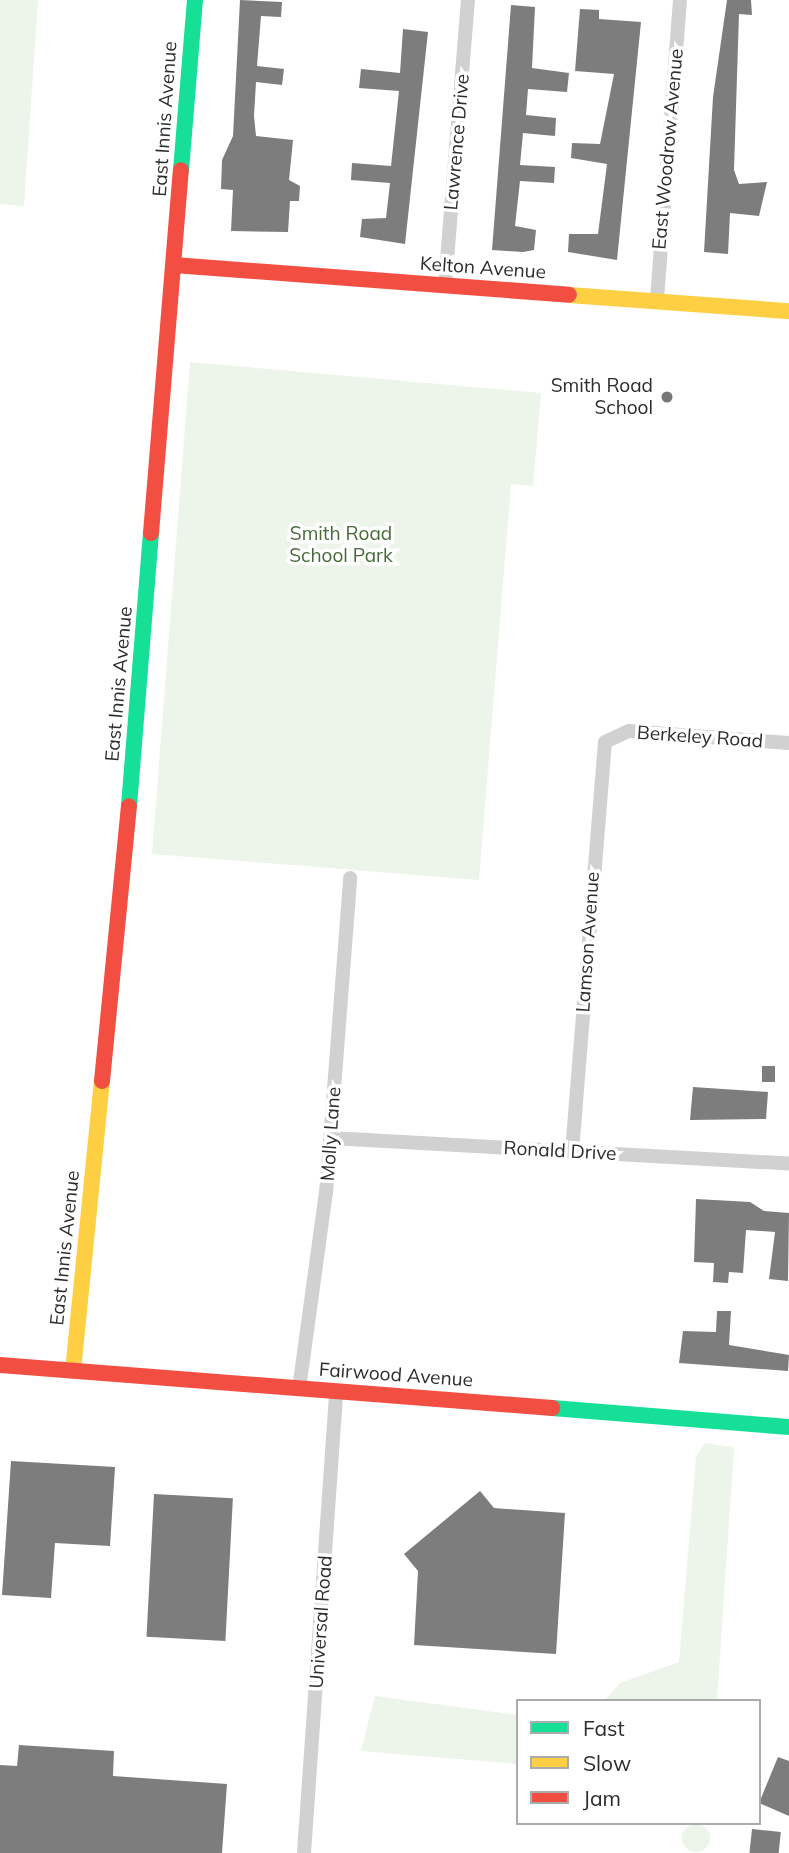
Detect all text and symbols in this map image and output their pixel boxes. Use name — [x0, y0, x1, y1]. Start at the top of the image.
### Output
street label: East Innis Avenue — [148, 41, 182, 197]
street label: East Woodrow Avenue — [648, 48, 688, 250]
street label: Lawrence Drive — [440, 73, 474, 211]
street label: Kelton Avenue — [419, 252, 547, 284]
place label: Smith Road School — [551, 375, 653, 419]
marker: Smith Road School — [659, 389, 675, 405]
park label: Smith Road School Park — [289, 523, 393, 567]
street label: East Innis Avenue — [101, 605, 137, 763]
street label: Berkeley Road — [636, 721, 764, 753]
street label: Lamson Avenue — [572, 871, 604, 1013]
street label: Molly Lane — [316, 1086, 346, 1182]
street label: Ronald Drive — [503, 1137, 617, 1165]
street label: East Innis Avenue — [46, 1169, 84, 1327]
street label: Fairwood Avenue — [318, 1358, 474, 1392]
street label: Universal Road — [305, 1555, 337, 1689]
legend — [516, 1699, 761, 1825]
text: Fast — [583, 1715, 625, 1741]
text: Slow — [583, 1750, 631, 1776]
text: Jam — [583, 1785, 621, 1811]

